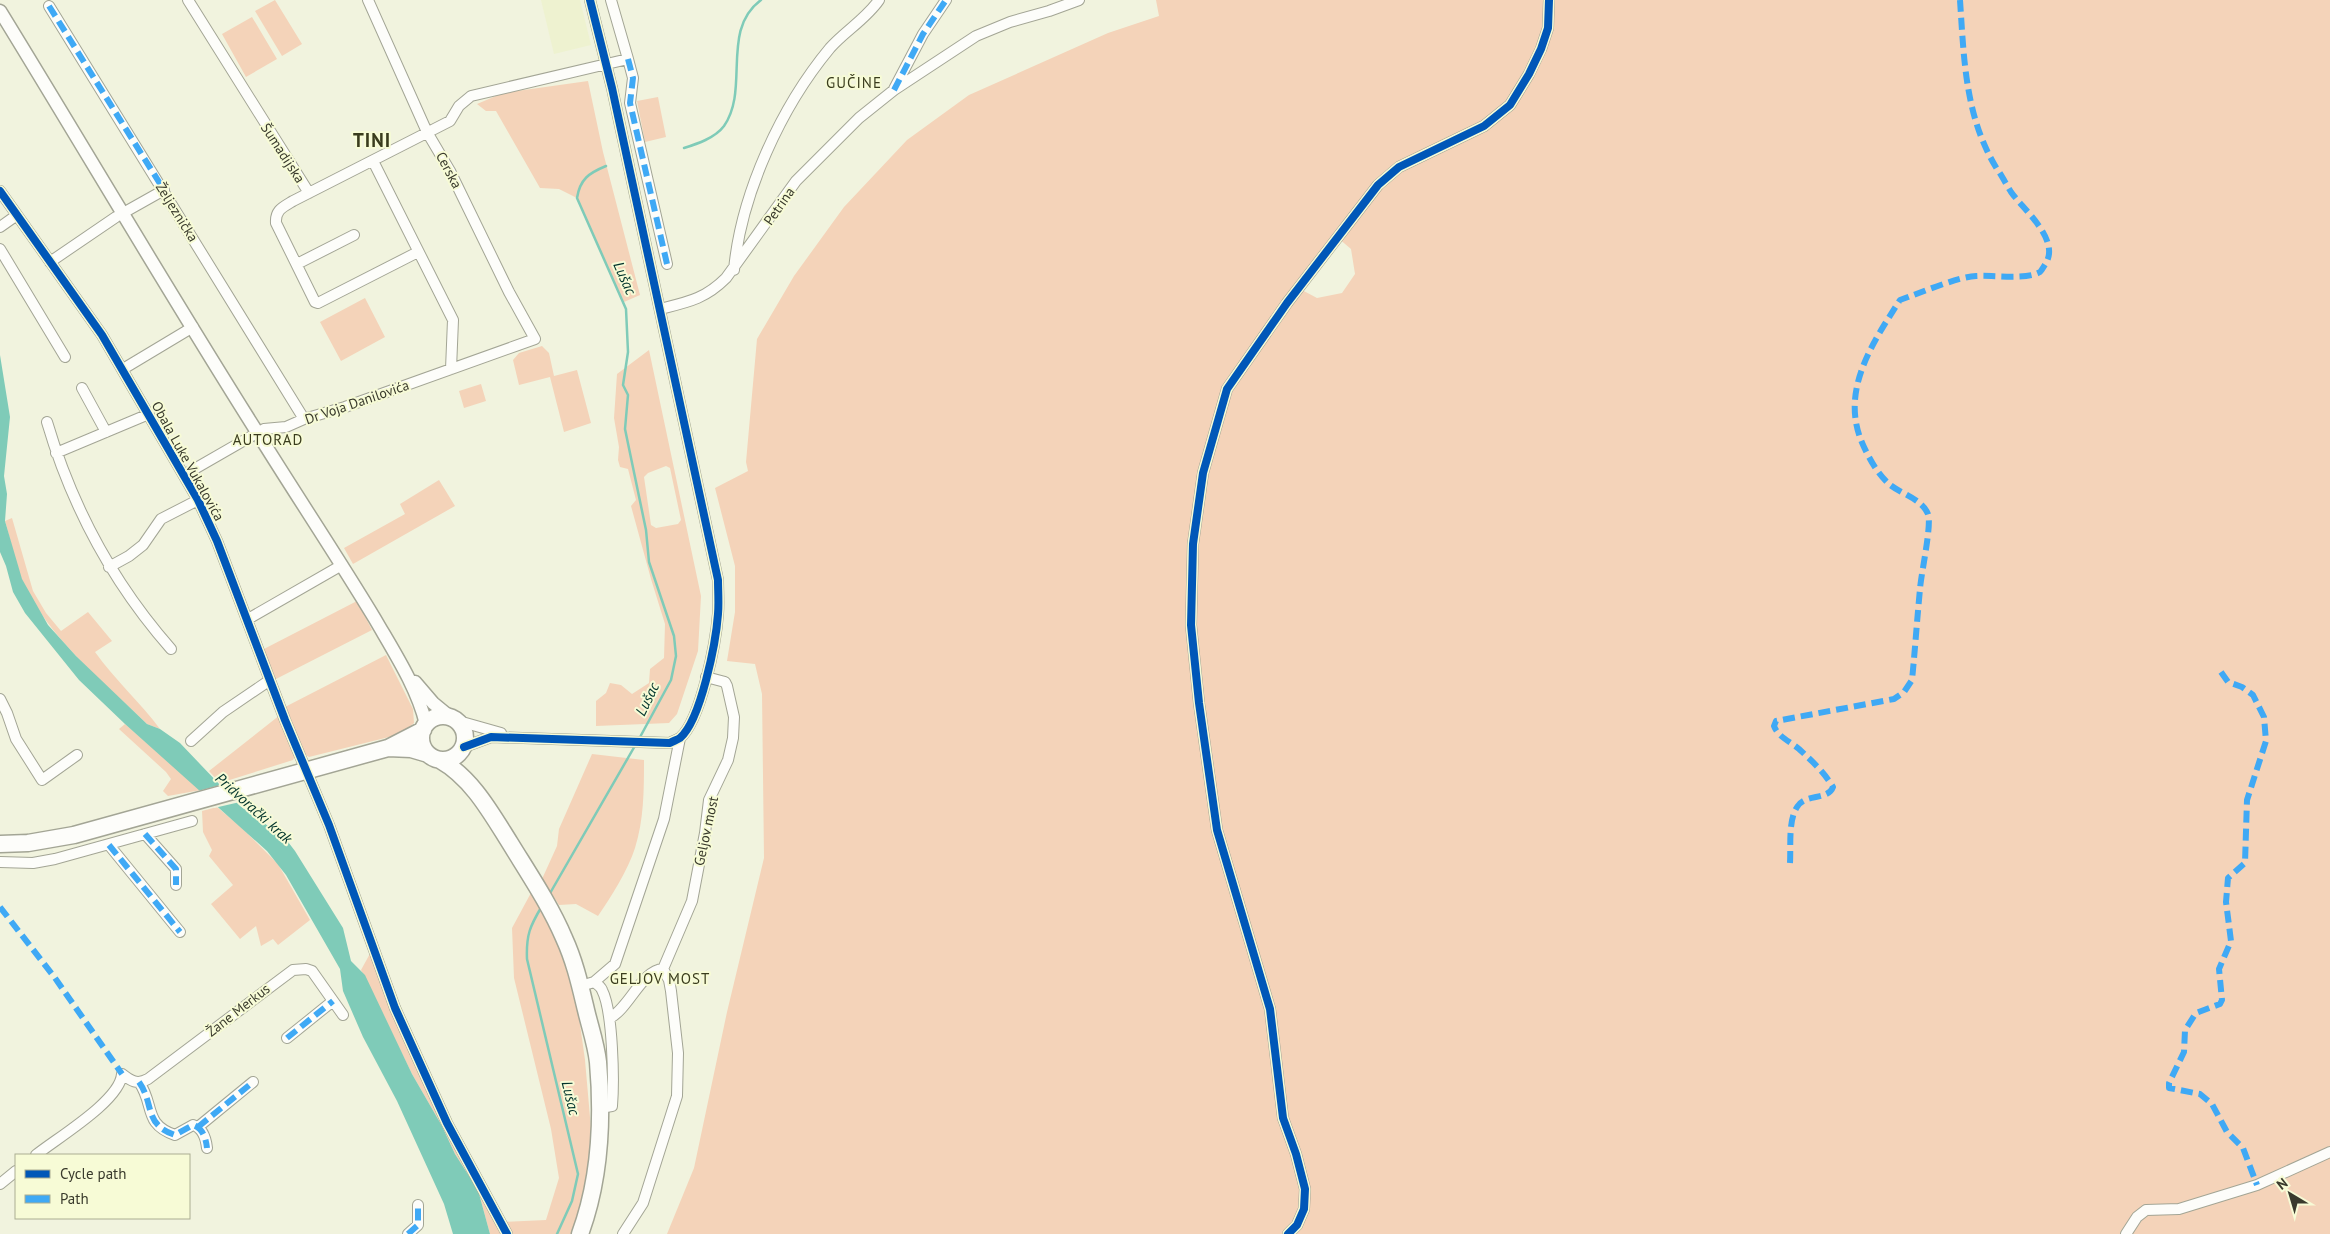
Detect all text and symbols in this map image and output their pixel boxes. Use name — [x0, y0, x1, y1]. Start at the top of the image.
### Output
district label: GUČINE — [826, 73, 882, 92]
street label: Šumadijska — [257, 120, 309, 186]
district label: TINI — [353, 128, 391, 152]
street label: Cerska — [432, 149, 466, 191]
street label: Željeznička — [152, 179, 202, 245]
street label: Petrina — [759, 183, 799, 228]
water label: Lušac — [609, 258, 641, 298]
street label: Dr Voja Danilovića — [303, 376, 412, 428]
street label: Obala Luke Vukalovića — [148, 398, 228, 524]
district label: AUTORAD — [233, 430, 303, 449]
water label: Lušac — [631, 679, 663, 719]
water label: Pridvorački krak — [212, 768, 297, 848]
street label: Geljov most — [690, 794, 722, 867]
district label: GELJOV MOST — [610, 969, 710, 988]
street label: Žane Merkus — [203, 979, 274, 1040]
water label: Lušac — [558, 1079, 585, 1118]
legend — [15, 1154, 190, 1219]
text: Cycle path — [60, 1164, 126, 1183]
north arrow — [2265, 1169, 2315, 1219]
text: N — [2273, 1174, 2291, 1194]
text: Path — [60, 1189, 89, 1208]

